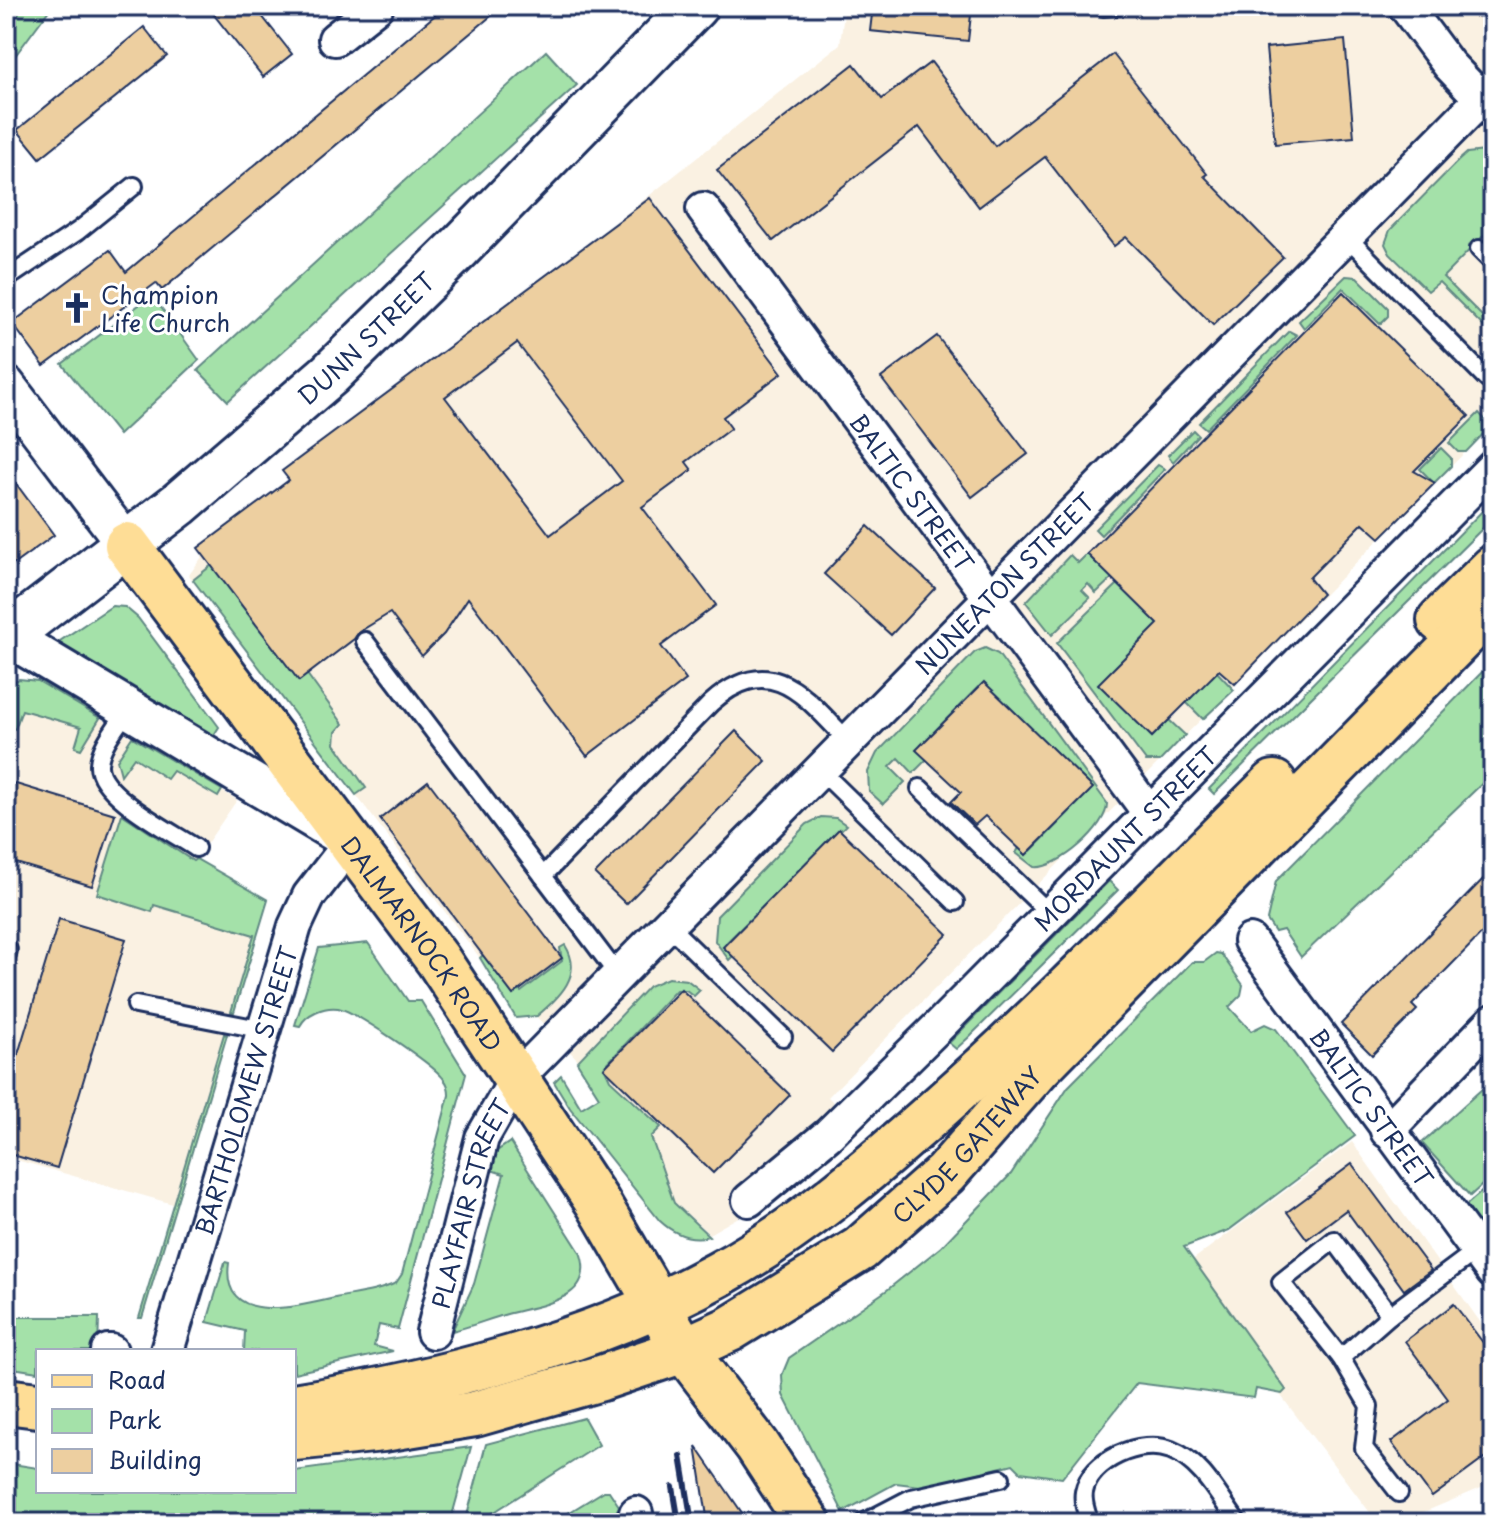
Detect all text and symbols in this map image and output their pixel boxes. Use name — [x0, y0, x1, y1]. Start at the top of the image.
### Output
street label: DUNN STREET — [289, 263, 443, 413]
place label: Champion Life Church — [101, 276, 230, 340]
church icon: Champion Life Church — [60, 291, 94, 325]
street label: BALTIC STREET — [842, 405, 983, 579]
street label: NUNEATON STREET — [906, 484, 1103, 682]
street label: MORDAUNT STREET — [1025, 738, 1225, 939]
street label: DALMARNOCK ROAD — [333, 828, 511, 1058]
street label: BARTHOLOMEW STREET — [185, 941, 306, 1239]
street label: BALTIC STREET — [1301, 1020, 1443, 1194]
street label: CLYDE GATEWAY — [883, 1058, 1050, 1231]
street label: PLAYFAIR STREET — [422, 1091, 519, 1312]
legend — [36, 1349, 296, 1493]
text: Road — [108, 1361, 166, 1397]
text: Park — [108, 1401, 162, 1437]
text: Building — [108, 1441, 202, 1477]

